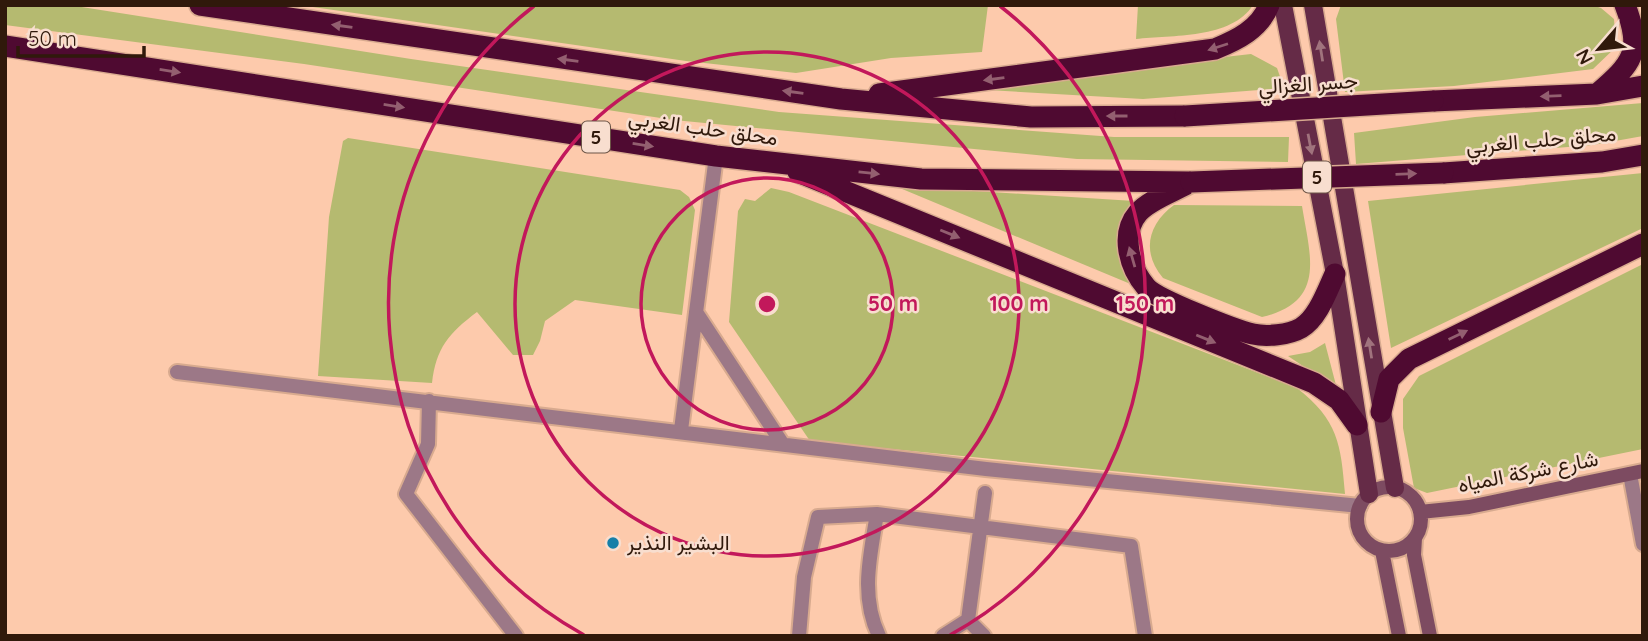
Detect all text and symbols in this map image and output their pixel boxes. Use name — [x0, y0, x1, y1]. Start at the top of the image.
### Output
scale bar — [18, 14, 144, 58]
north arrow — [1564, 14, 1634, 84]
one-way arrow — [331, 21, 353, 32]
text: 50 m — [28, 25, 77, 51]
one-way arrow — [1315, 40, 1326, 62]
one-way arrow — [1208, 42, 1229, 52]
text: N — [1570, 45, 1598, 69]
one-way arrow — [556, 54, 578, 65]
one-way arrow — [159, 66, 181, 77]
street label: جسر الغزالي — [1257, 67, 1359, 104]
one-way arrow — [982, 73, 1004, 84]
one-way arrow — [782, 86, 804, 97]
one-way arrow — [1540, 91, 1562, 102]
one-way arrow — [383, 101, 405, 112]
street label: محلق حلب الغربي — [626, 104, 780, 155]
one-way arrow — [1106, 110, 1128, 122]
street label: محلق حلب الغربي — [1465, 119, 1618, 164]
road number: 5 — [582, 122, 610, 153]
one-way arrow — [1305, 133, 1316, 155]
one-way arrow — [632, 140, 654, 151]
road number: 5 — [1303, 162, 1331, 192]
one-way arrow — [858, 168, 880, 179]
one-way arrow — [1395, 169, 1417, 180]
one-way arrow — [939, 229, 960, 240]
one-way arrow — [1126, 246, 1137, 268]
text: 50 m — [868, 290, 918, 316]
text: 100 m — [989, 290, 1049, 316]
text: 150 m — [1116, 290, 1174, 316]
centre of rings — [755, 292, 779, 316]
one-way arrow — [1448, 329, 1468, 340]
one-way arrow — [1195, 334, 1216, 345]
one-way arrow — [1364, 337, 1375, 359]
street label: شارع شركة المياه — [1455, 445, 1601, 499]
place label: البشير النذير — [626, 529, 730, 556]
marker: البشير النذير — [605, 535, 621, 551]

